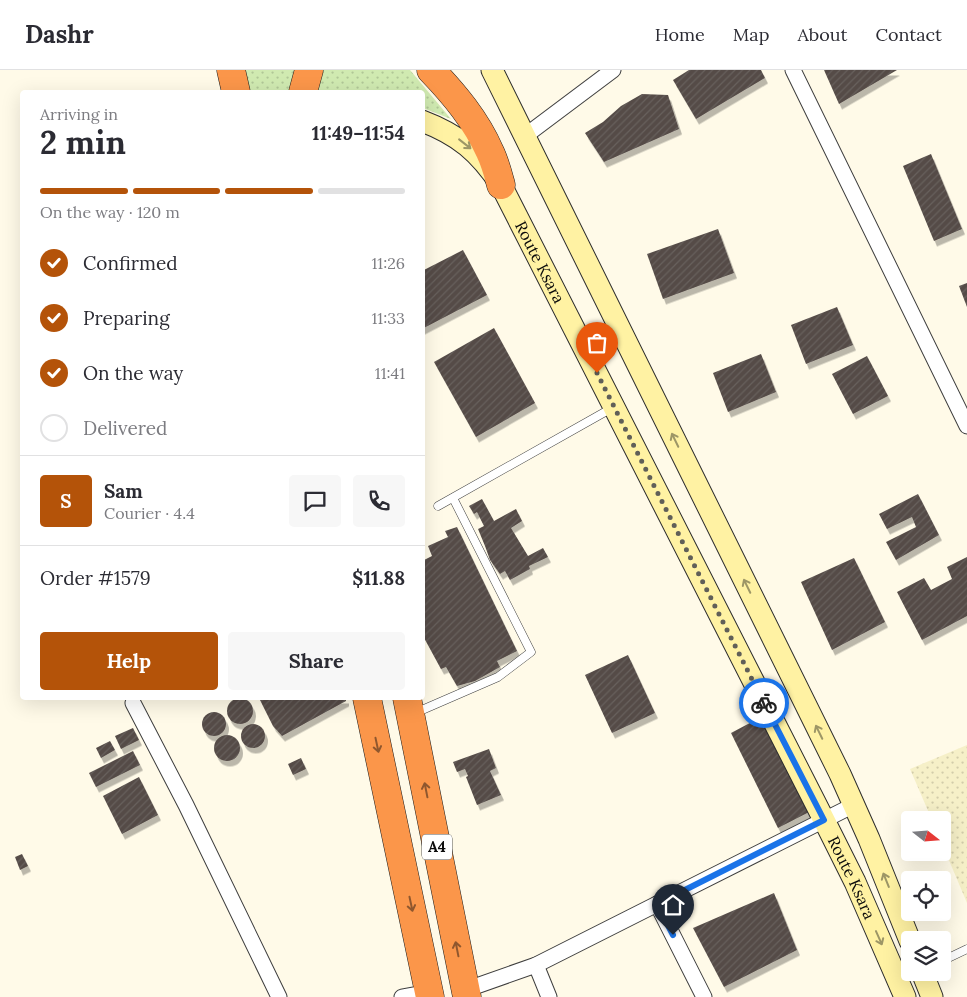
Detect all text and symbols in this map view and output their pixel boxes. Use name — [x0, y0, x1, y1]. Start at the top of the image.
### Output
text: Dashr — [25, 19, 94, 50]
text: Home — [655, 23, 705, 46]
text: Map — [733, 23, 769, 46]
text: About — [797, 23, 847, 46]
text: Contact — [875, 23, 942, 46]
text: Arriving in — [40, 104, 118, 124]
text: 11:49–11:54 — [312, 121, 405, 145]
text: 2 min — [40, 122, 126, 163]
one-way arrow — [458, 139, 472, 149]
text: On the way · 120 m — [40, 202, 180, 222]
street label: Route Ksara — [511, 217, 569, 306]
icon: check — [40, 249, 68, 277]
text: Confirmed — [83, 251, 178, 275]
text: 11:26 — [372, 253, 405, 273]
icon: check — [40, 304, 68, 332]
text: Preparing — [83, 306, 170, 330]
text: 11:33 — [372, 308, 405, 328]
pin — [576, 322, 618, 373]
icon: bag — [583, 329, 611, 357]
icon: check — [40, 359, 68, 387]
text: On the way — [83, 361, 183, 385]
text: 11:41 — [375, 363, 405, 383]
text: Delivered — [83, 416, 167, 440]
one-way arrow — [670, 433, 679, 448]
button: chat — [289, 475, 341, 527]
button: phone — [353, 475, 405, 527]
text: Sam — [104, 479, 143, 503]
text: S — [60, 489, 72, 513]
text: Courier · 4.4 — [104, 503, 195, 523]
text: Order #1579 — [40, 566, 151, 590]
text: $11.88 — [352, 566, 405, 590]
one-way arrow — [742, 579, 751, 594]
button: Help — [40, 632, 218, 690]
button: Share — [228, 632, 405, 690]
courier — [739, 678, 789, 728]
icon: bike — [750, 689, 778, 717]
one-way arrow — [814, 724, 824, 739]
one-way arrow — [373, 737, 383, 753]
one-way arrow — [421, 782, 430, 798]
north arrow — [901, 811, 951, 861]
map controls — [901, 811, 951, 981]
street label: Route Ksara — [824, 833, 880, 922]
road number: A4 — [422, 834, 452, 860]
button: locate — [901, 871, 951, 921]
one-way arrow — [880, 873, 890, 888]
pin — [652, 884, 694, 935]
icon: home — [659, 891, 687, 919]
one-way arrow — [407, 896, 416, 912]
one-way arrow — [874, 930, 884, 945]
button: layers — [901, 931, 951, 981]
one-way arrow — [452, 942, 462, 958]

